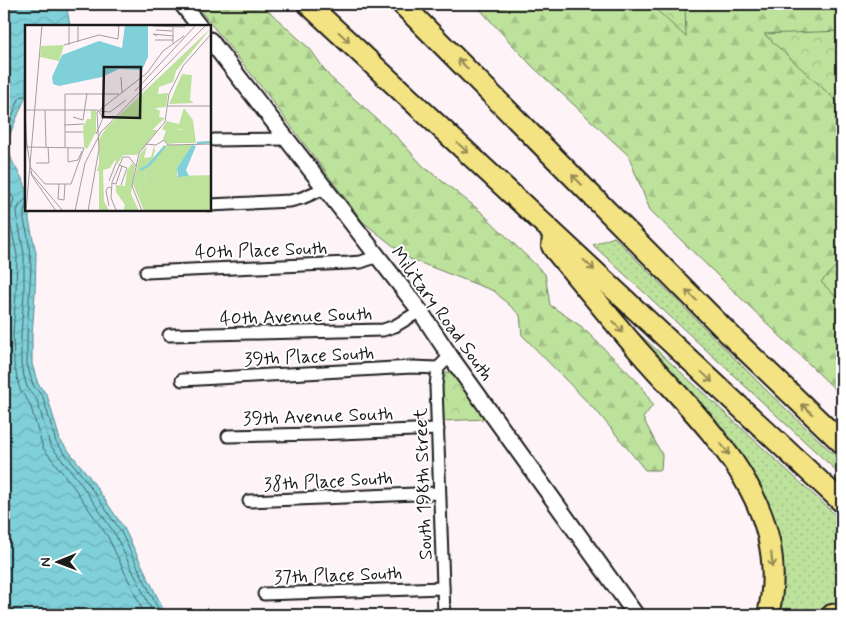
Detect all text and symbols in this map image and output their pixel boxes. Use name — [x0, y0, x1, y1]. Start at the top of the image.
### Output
inset map — [25, 25, 211, 211]
one-way arrow — [337, 31, 350, 43]
one-way arrow — [456, 58, 469, 70]
one-way arrow — [456, 142, 469, 153]
one-way arrow — [571, 174, 583, 186]
street label: 40th Place South — [194, 236, 328, 265]
street label: Military Road South — [385, 242, 499, 386]
one-way arrow — [582, 259, 595, 271]
one-way arrow — [685, 289, 697, 301]
street label: 40th Avenue South — [219, 301, 373, 332]
one-way arrow — [612, 320, 624, 333]
street label: 39th Place South — [243, 341, 375, 372]
one-way arrow — [700, 371, 713, 383]
street label: 39th Avenue South — [242, 401, 394, 432]
one-way arrow — [801, 403, 813, 415]
street label: South 198th Street — [408, 408, 439, 560]
one-way arrow — [719, 442, 730, 455]
street label: 38th Place South — [263, 466, 393, 497]
north arrow — [32, 536, 82, 586]
one-way arrow — [767, 552, 776, 568]
text: N — [37, 557, 55, 567]
street label: 37th Place South — [273, 561, 403, 590]

